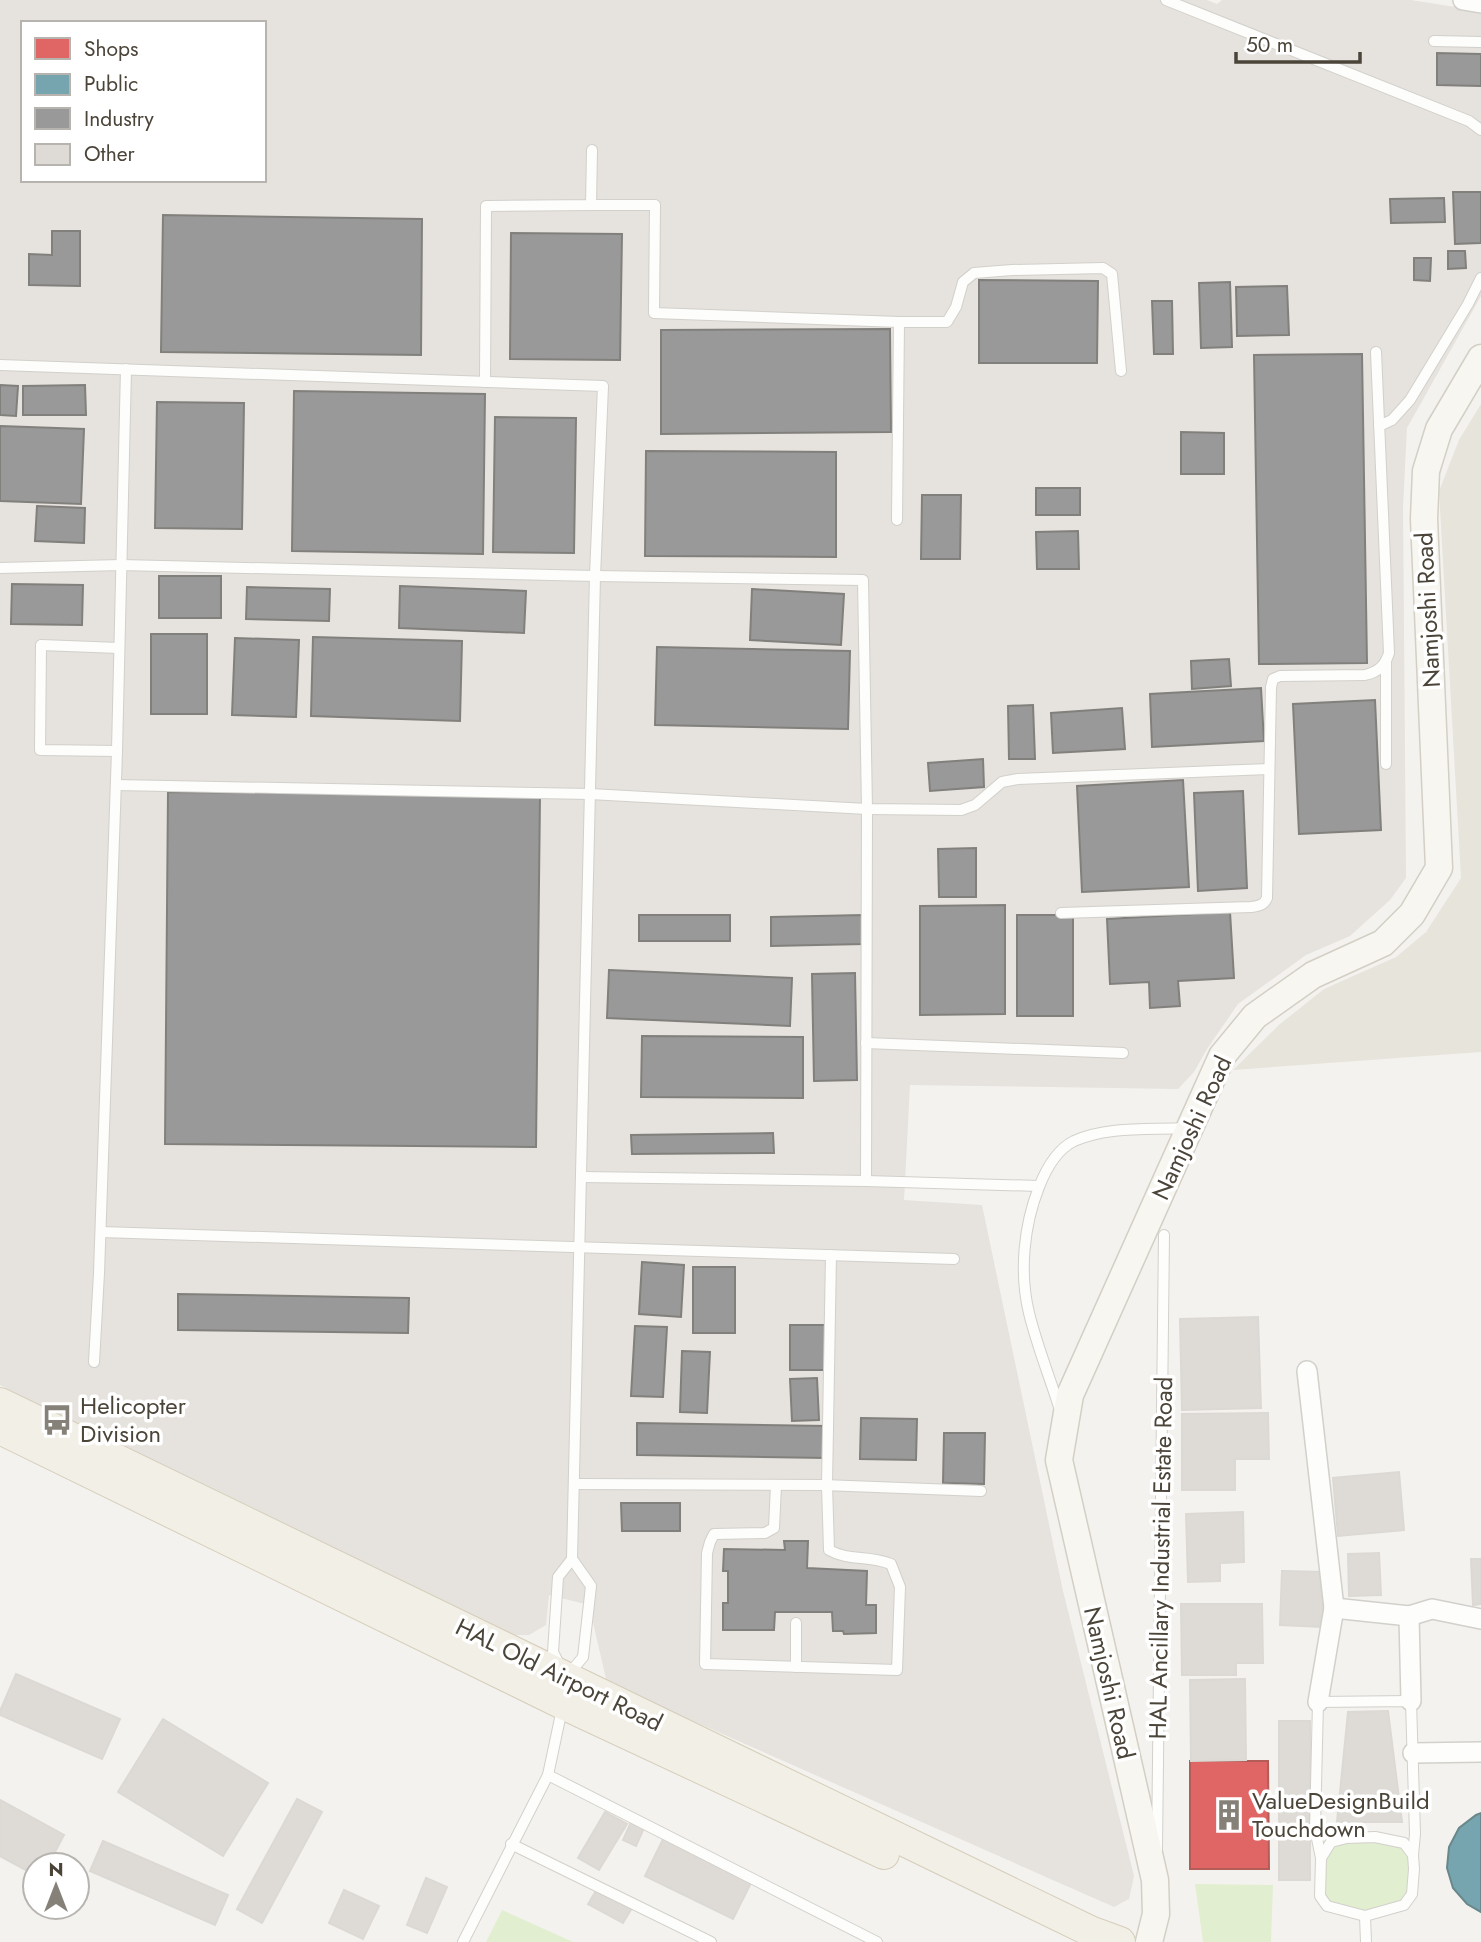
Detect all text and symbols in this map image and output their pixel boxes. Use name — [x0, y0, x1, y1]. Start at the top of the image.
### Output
legend — [21, 21, 266, 182]
scale bar — [1236, 21, 1360, 65]
text: 50 m — [1246, 30, 1293, 60]
text: Shops — [84, 34, 138, 64]
text: Public — [84, 69, 138, 99]
text: Industry — [84, 104, 155, 134]
text: Other — [84, 139, 135, 169]
street label: Namjoshi Road — [1406, 531, 1449, 689]
street label: Namjoshi Road — [1143, 1050, 1240, 1206]
street label: HAL Ancillary Industrial Estate Road — [1140, 1376, 1181, 1740]
place label: Helicopter Division — [80, 1388, 187, 1451]
bus stop icon: Helicopter Division — [40, 1403, 74, 1437]
street label: Namjoshi Road — [1075, 1603, 1144, 1763]
street label: HAL Old Airport Road — [450, 1609, 669, 1740]
place label: ValueDesignBuild Touchdown — [1252, 1783, 1430, 1846]
building icon: ValueDesignBuild Touchdown — [1212, 1798, 1246, 1832]
north arrow — [21, 1851, 91, 1921]
text: N — [48, 1856, 64, 1883]

